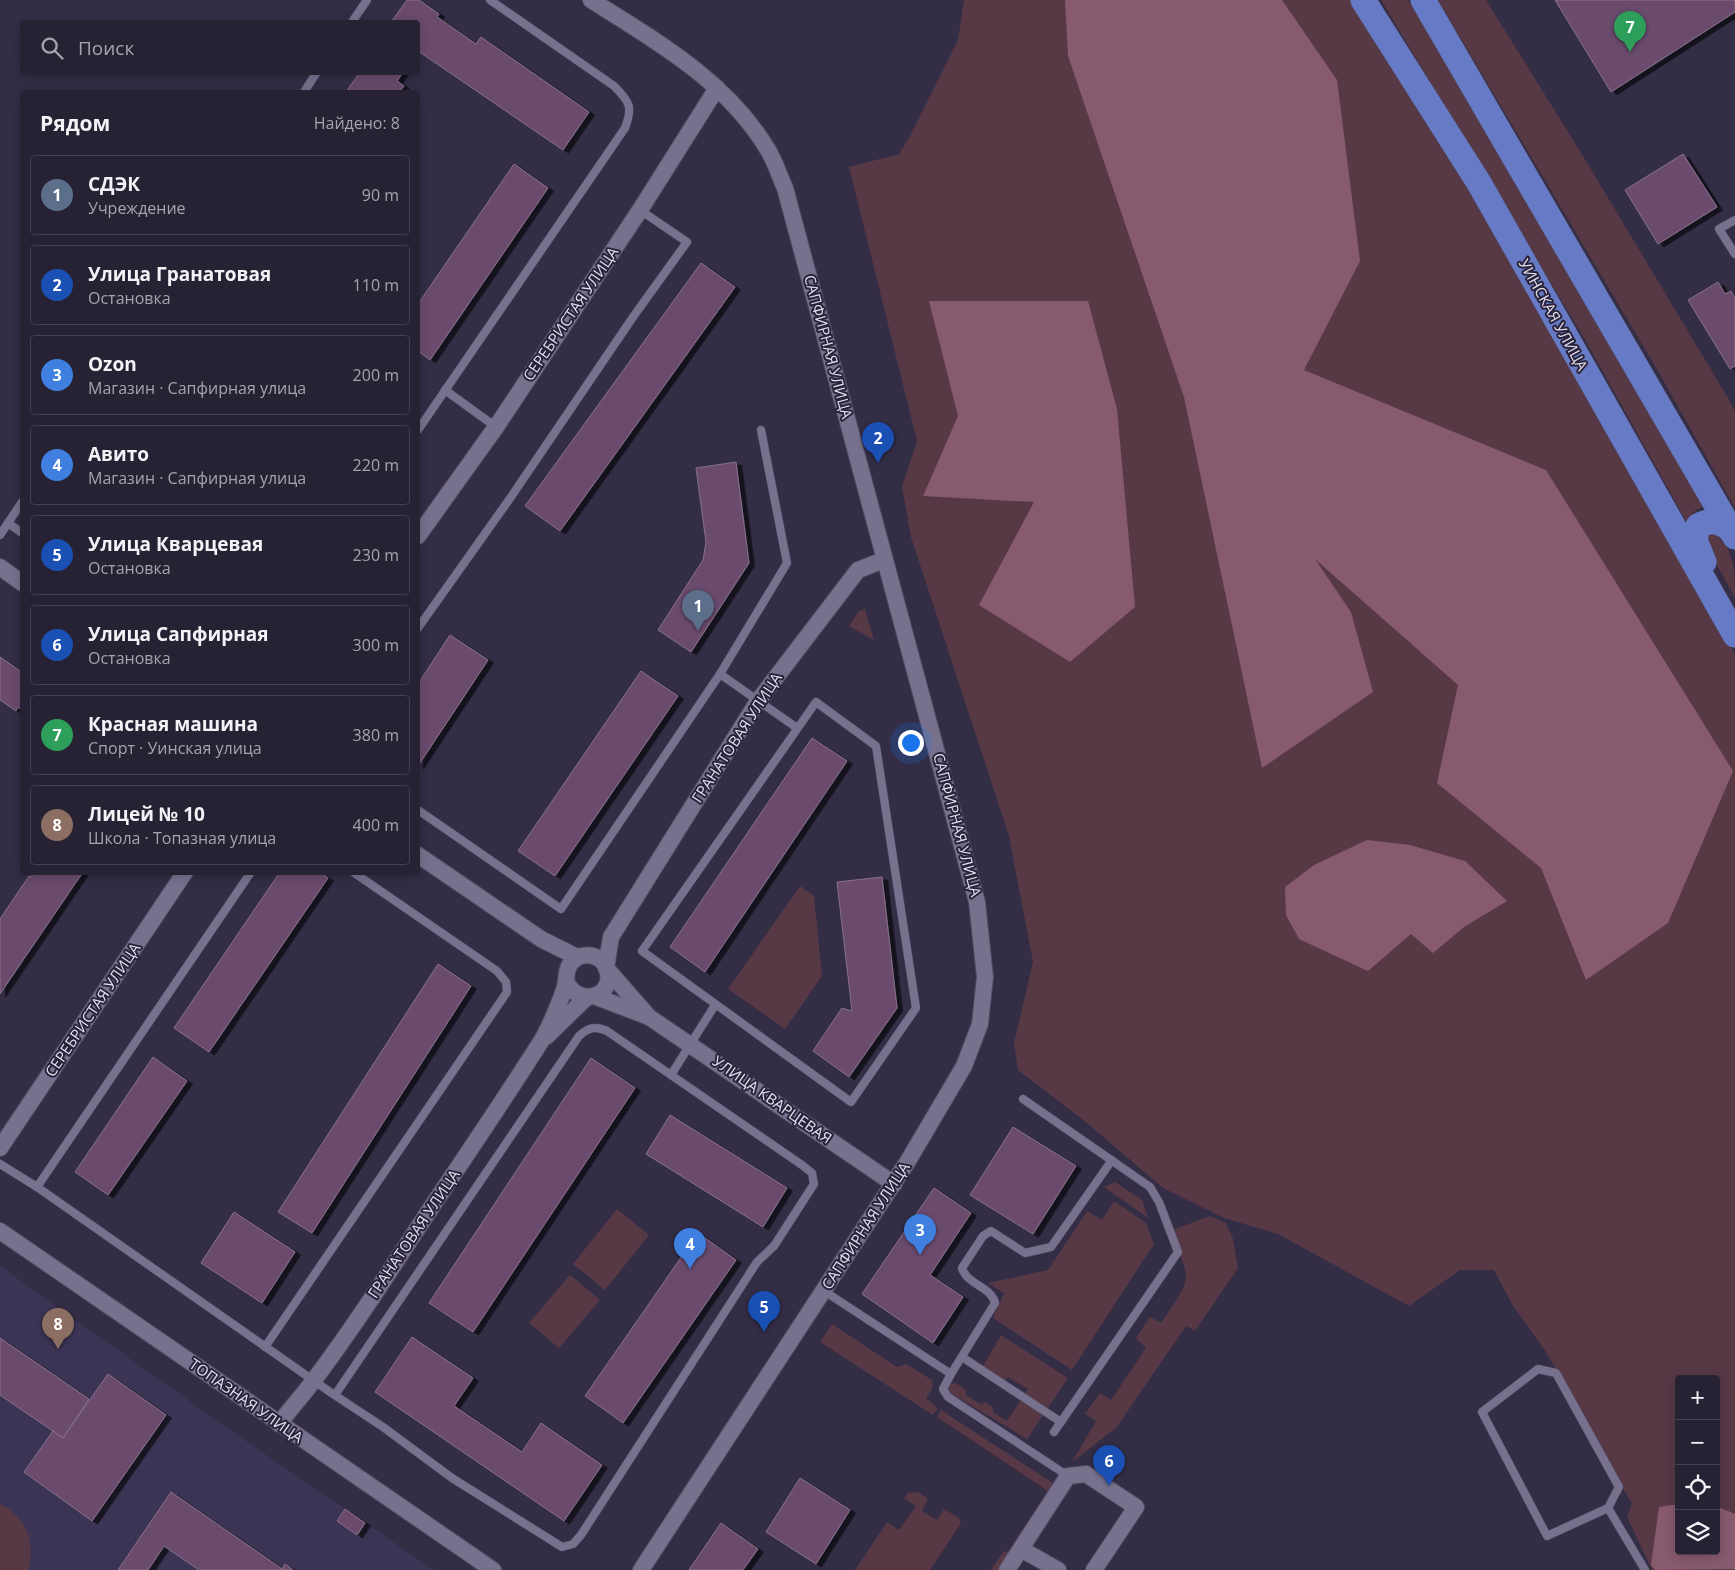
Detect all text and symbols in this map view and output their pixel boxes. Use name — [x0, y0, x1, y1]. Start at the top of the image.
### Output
pin: 7 — [1614, 11, 1646, 52]
search box — [20, 20, 420, 75]
icon: search — [38, 34, 66, 62]
text: Поиск — [78, 35, 134, 61]
text: Рядом — [40, 109, 110, 137]
text: Найдено: 8 — [314, 112, 400, 134]
text: СДЭК — [88, 171, 140, 197]
text: 1 — [52, 184, 62, 206]
text: 90 m — [362, 184, 399, 206]
text: Учреждение — [88, 197, 186, 219]
street label: СЕРЕБРИСТАЯ УЛИЦА — [518, 242, 623, 384]
street label: УИНСКАЯ УЛИЦА — [1515, 255, 1593, 374]
text: Улица Гранатовая — [88, 261, 271, 287]
street label: САПФИРНАЯ УЛИЦА — [800, 273, 858, 421]
text: 2 — [52, 274, 62, 296]
text: 110 m — [353, 274, 399, 296]
text: Остановка — [88, 287, 171, 309]
text: Ozon — [88, 351, 137, 377]
text: 3 — [52, 364, 62, 386]
text: 200 m — [353, 364, 399, 386]
text: Магазин · Сапфирная улица — [88, 377, 306, 399]
pin: 2 — [862, 422, 894, 463]
text: Авито — [88, 441, 149, 467]
text: 4 — [52, 454, 62, 476]
text: 220 m — [353, 454, 399, 476]
text: Магазин · Сапфирная улица — [88, 467, 306, 489]
text: Улица Кварцевая — [88, 531, 263, 557]
text: 5 — [52, 544, 62, 566]
text: 230 m — [353, 544, 399, 566]
text: Остановка — [88, 557, 171, 579]
pin: 1 — [682, 590, 714, 631]
text: Улица Сапфирная — [88, 621, 268, 647]
text: 6 — [52, 634, 62, 656]
text: 300 m — [353, 634, 399, 656]
text: Остановка — [88, 647, 171, 669]
street label: ГРАНАТОВАЯ УЛИЦА — [687, 668, 786, 806]
text: Красная машина — [88, 711, 258, 737]
text: 7 — [52, 724, 62, 746]
text: 380 m — [353, 724, 399, 746]
your location — [898, 730, 924, 756]
text: Спорт · Уинская улица — [88, 737, 262, 759]
street label: САПФИРНАЯ УЛИЦА — [929, 751, 987, 899]
text: Лицей № 10 — [88, 801, 205, 827]
text: 8 — [52, 814, 62, 836]
text: 400 m — [353, 814, 399, 836]
text: Школа · Топазная улица — [88, 827, 276, 849]
street label: СЕРЕБРИСТАЯ УЛИЦА — [40, 938, 145, 1080]
street label: УЛИЦА КВАРЦЕВАЯ — [709, 1051, 836, 1148]
street label: САПФИРНАЯ УЛИЦА — [816, 1158, 914, 1293]
street label: ГРАНАТОВАЯ УЛИЦА — [363, 1165, 464, 1302]
pin: 3 — [904, 1214, 936, 1255]
pin: 4 — [674, 1228, 706, 1269]
pin: 5 — [748, 1291, 780, 1332]
pin: 8 — [42, 1308, 74, 1349]
street label: ТОПАЗНАЯ УЛИЦА — [186, 1353, 308, 1447]
map controls — [1675, 1375, 1720, 1555]
button: + — [1675, 1375, 1720, 1420]
button: − — [1675, 1420, 1720, 1465]
pin: 6 — [1093, 1445, 1125, 1486]
button: locate — [1675, 1465, 1720, 1510]
button: layers — [1675, 1510, 1720, 1555]

